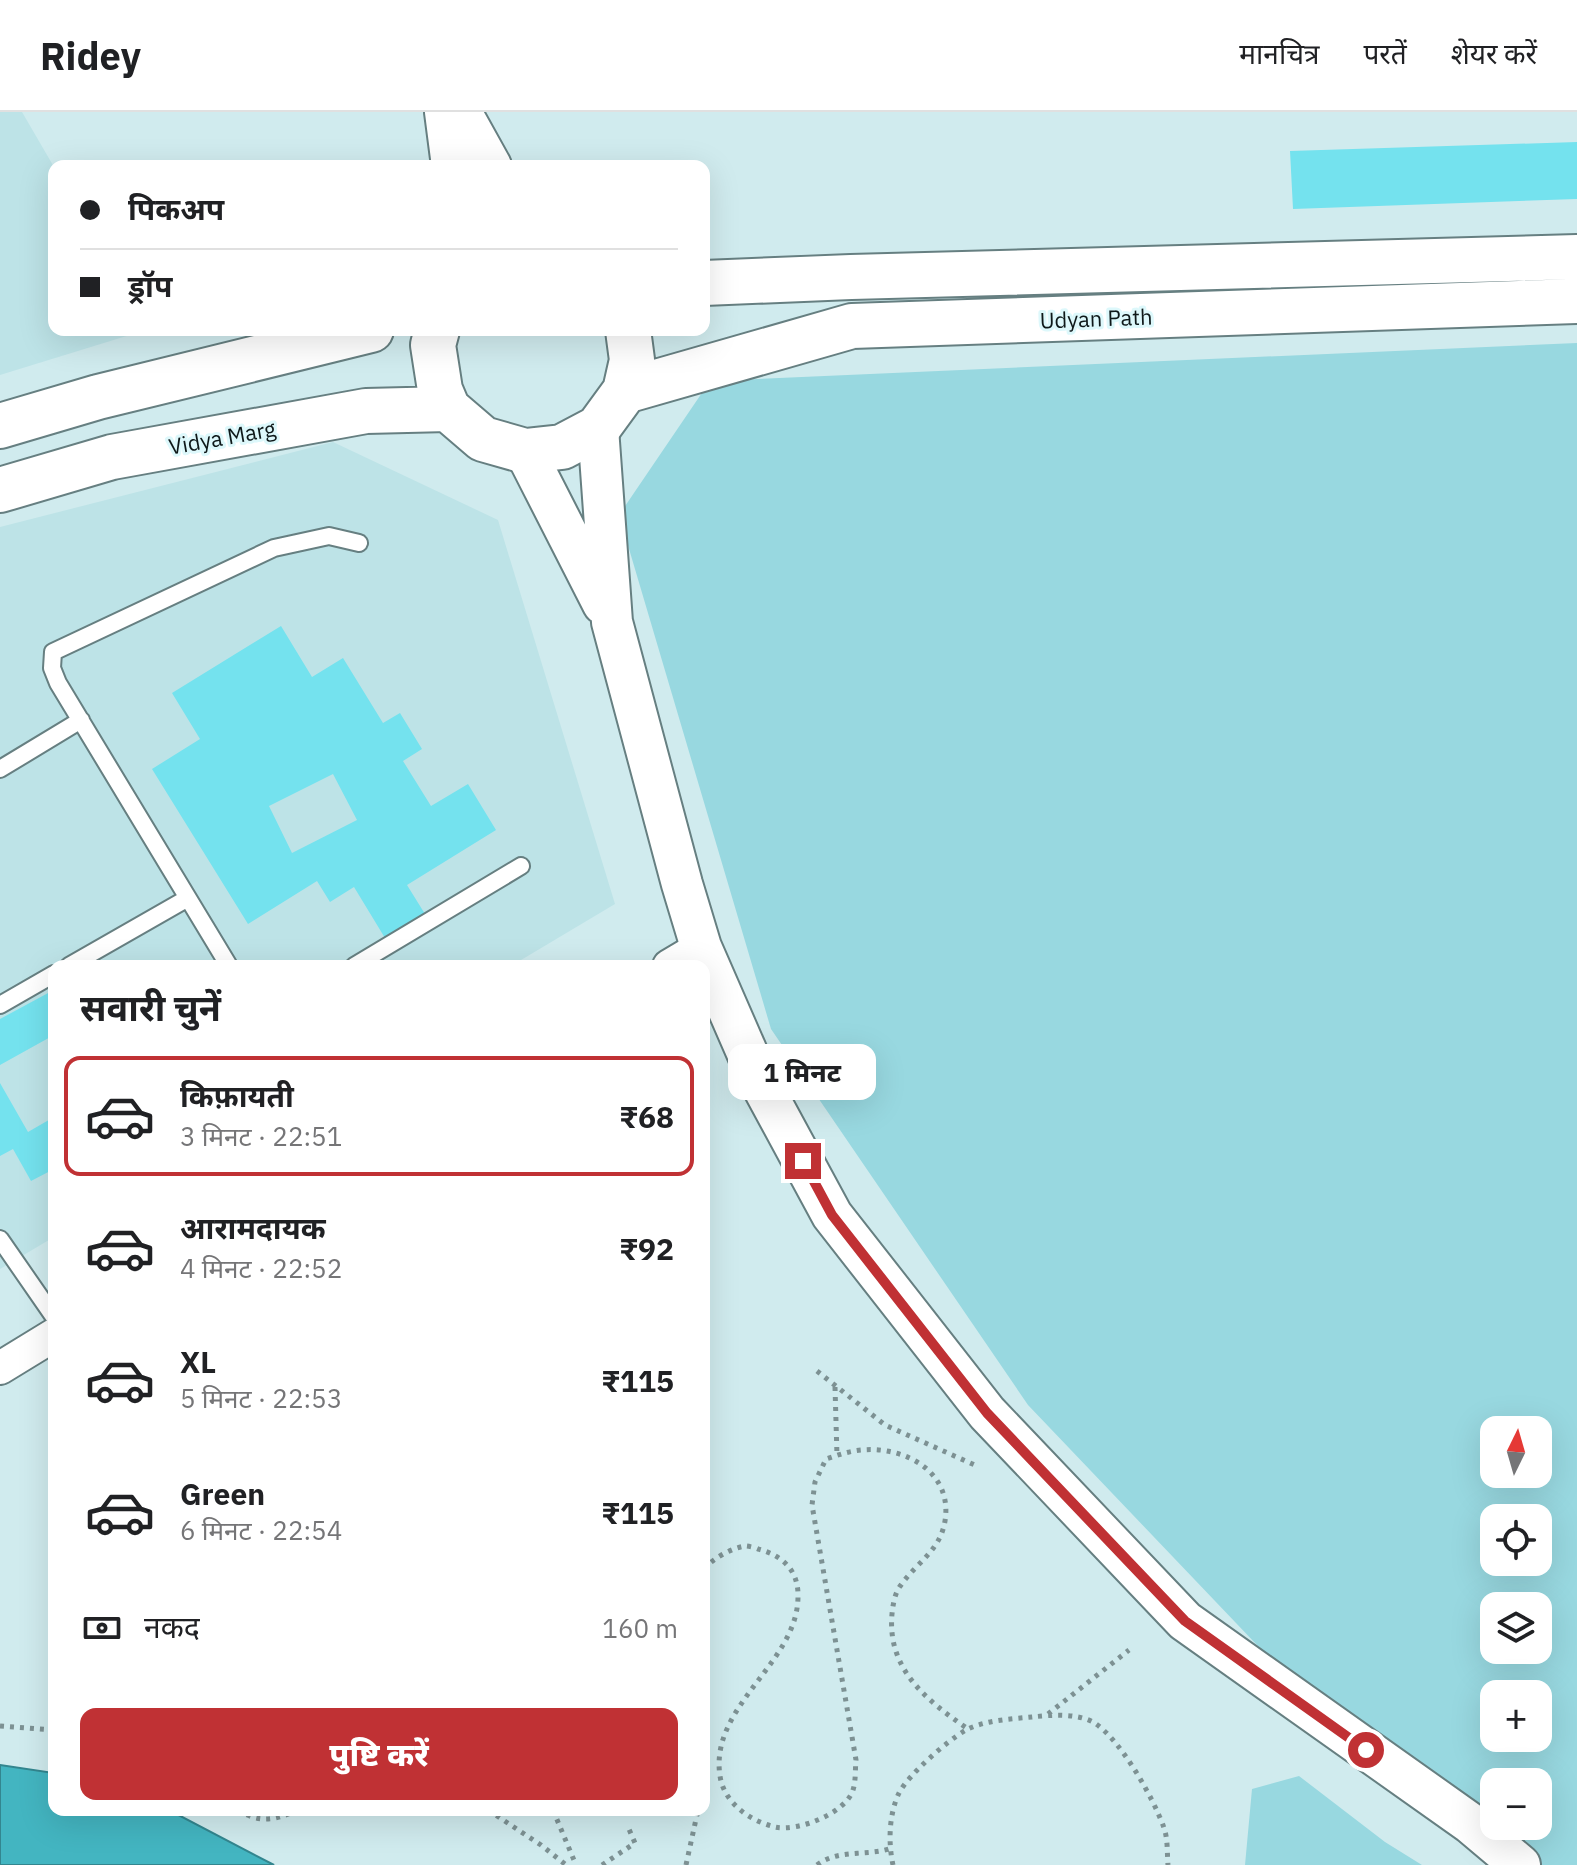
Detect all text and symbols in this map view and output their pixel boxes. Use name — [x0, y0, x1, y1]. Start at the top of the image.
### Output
text: Ridey — [40, 31, 141, 80]
text: मानचित्र — [1239, 35, 1319, 72]
text: परतें — [1363, 35, 1407, 72]
text: शेयर करें — [1451, 35, 1537, 72]
text: पिकअप — [128, 189, 224, 228]
text: ड्रॉप — [128, 266, 172, 305]
street label: Udyan Path — [1039, 302, 1153, 334]
street label: Vidya Marg — [166, 413, 278, 461]
text: सवारी चुनें — [80, 984, 221, 1031]
callout: 1 मिनट — [729, 1045, 877, 1101]
text: 1 मिनट — [763, 1055, 841, 1089]
text: किफ़ायती — [180, 1076, 294, 1115]
icon: car — [84, 1080, 156, 1152]
text: ₹68 — [619, 1097, 674, 1136]
text: 3 मिनट · 22:51 — [180, 1119, 342, 1153]
route end — [785, 1143, 821, 1179]
text: आरामदायक — [180, 1208, 326, 1247]
icon: car — [84, 1212, 156, 1284]
text: ₹92 — [619, 1229, 674, 1268]
text: 4 मिनट · 22:52 — [180, 1251, 342, 1285]
text: XL — [180, 1342, 216, 1381]
icon: car — [84, 1344, 156, 1416]
text: ₹115 — [601, 1361, 674, 1400]
text: 5 मिनट · 22:53 — [180, 1381, 342, 1415]
north arrow — [1480, 1416, 1552, 1488]
map controls — [1480, 1416, 1552, 1840]
text: Green — [180, 1474, 265, 1513]
icon: car — [84, 1476, 156, 1548]
text: ₹115 — [601, 1493, 674, 1532]
button: locate — [1480, 1504, 1552, 1576]
text: 6 मिनट · 22:54 — [180, 1513, 342, 1547]
button: layers — [1480, 1592, 1552, 1664]
icon: cash — [80, 1606, 124, 1650]
text: नकद — [144, 1607, 200, 1646]
text: 160 m — [602, 1611, 678, 1645]
button: + — [1480, 1680, 1552, 1752]
button: पुष्टि करें — [80, 1708, 678, 1800]
route start — [1348, 1732, 1384, 1768]
button: − — [1480, 1768, 1552, 1840]

